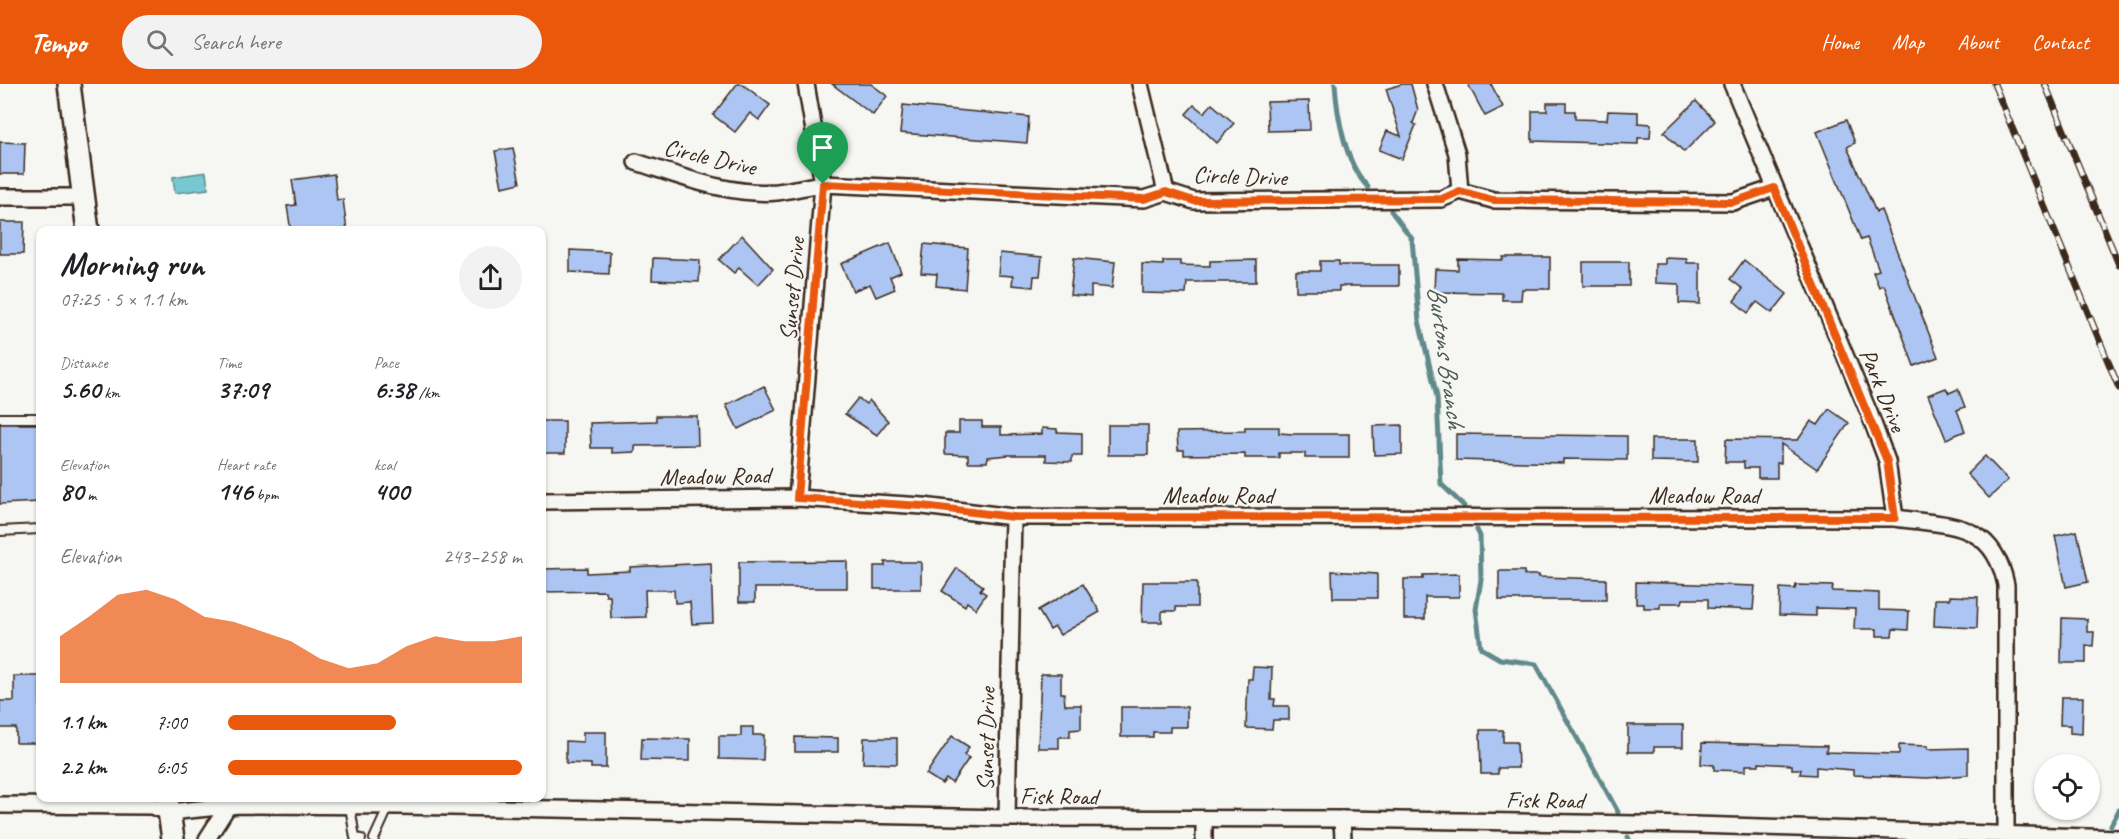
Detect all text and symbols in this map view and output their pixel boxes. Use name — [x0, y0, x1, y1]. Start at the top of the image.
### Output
search box — [122, 15, 542, 69]
text: Tempo — [30, 25, 86, 60]
icon: search — [143, 26, 176, 59]
text: Search here — [191, 28, 281, 56]
text: Home — [1821, 29, 1859, 55]
text: Map — [1892, 29, 1924, 55]
text: About — [1957, 29, 1999, 55]
text: Contact — [2032, 29, 2089, 55]
pin — [797, 122, 848, 184]
icon: arrive — [806, 131, 839, 164]
street label: Circle Drive — [661, 132, 761, 183]
street label: Circle Drive — [1193, 159, 1289, 193]
street label: Sunset Drive — [773, 234, 812, 342]
text: Morning run — [60, 243, 204, 285]
button: share — [459, 246, 522, 309]
water label: Burtons Branch — [1420, 284, 1473, 433]
text: 07:25 · 5 × 1.1 km — [60, 287, 187, 312]
street label: Park Drive — [1853, 344, 1914, 438]
text: Distance — [60, 353, 108, 373]
text: Time — [217, 353, 241, 373]
text: Pace — [374, 353, 399, 373]
text: 5.60 — [60, 373, 100, 406]
text: 37:09 — [217, 373, 269, 406]
text: 6:38 — [374, 373, 415, 406]
text: km — [100, 383, 120, 403]
text: /km — [415, 383, 440, 403]
text: Elevation — [60, 455, 109, 475]
text: Heart rate — [217, 455, 275, 475]
text: kcal — [374, 455, 395, 475]
street label: Meadow Road — [659, 460, 774, 492]
text: 80 — [60, 475, 83, 508]
text: 146 — [217, 475, 253, 508]
text: 400 — [374, 475, 409, 508]
street label: Meadow Road — [1163, 480, 1277, 510]
street label: Meadow Road — [1649, 480, 1763, 510]
text: m — [83, 485, 96, 505]
text: bpm — [253, 485, 279, 505]
text: Elevation — [60, 544, 122, 569]
text: 243–258 m — [443, 544, 522, 569]
street label: Sunset Drive — [970, 685, 1002, 791]
text: 1.1 km — [60, 710, 107, 735]
text: 7:00 — [156, 710, 187, 735]
map controls — [2034, 754, 2100, 820]
button: locate — [2034, 754, 2100, 820]
text: 2.2 km — [60, 755, 107, 780]
text: 6:05 — [156, 755, 187, 780]
street label: Fisk Road — [1020, 781, 1102, 811]
street label: Fisk Road — [1506, 784, 1588, 816]

